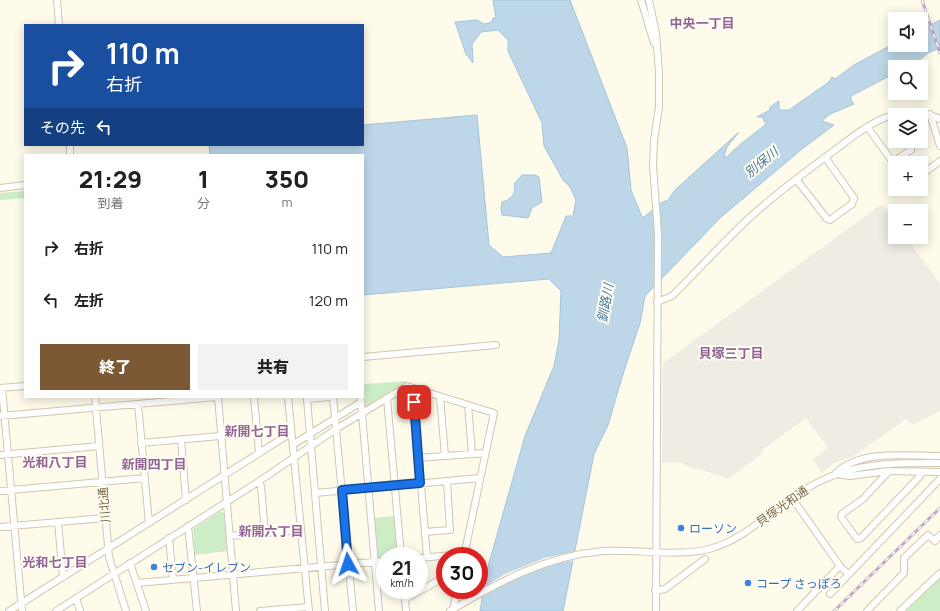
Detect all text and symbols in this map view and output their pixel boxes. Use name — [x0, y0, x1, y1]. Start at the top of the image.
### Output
map controls — [888, 12, 928, 244]
button: sound — [888, 12, 928, 52]
district label: 中央一丁目 — [669, 14, 735, 32]
text: 110 m — [106, 34, 180, 72]
icon: right — [40, 40, 92, 92]
button: search — [888, 60, 928, 100]
text: 右折 — [106, 72, 142, 96]
button: layers — [888, 108, 928, 148]
icon: left — [93, 116, 115, 138]
text: その先 — [40, 117, 85, 138]
water label: 別保川 — [740, 141, 783, 181]
button: + — [888, 156, 928, 196]
text: 21:29 — [79, 162, 142, 195]
text: 1 — [198, 162, 209, 195]
text: 350 — [265, 162, 309, 195]
text: m — [281, 193, 292, 211]
text: 到着 — [97, 194, 123, 212]
text: 分 — [197, 194, 210, 212]
button: − — [888, 204, 928, 244]
icon: right — [40, 237, 62, 259]
text: 右折 — [74, 238, 104, 259]
text: 110 m — [311, 238, 348, 259]
water label: 釧路川 — [593, 280, 618, 324]
icon: left — [40, 289, 62, 311]
text: 左折 — [74, 290, 104, 311]
text: 120 m — [309, 290, 348, 311]
button: 終了 — [40, 344, 190, 390]
button: 共有 — [198, 344, 348, 390]
district label: 貝塚三丁目 — [698, 344, 764, 362]
pin — [397, 385, 431, 419]
icon: arrive — [403, 391, 425, 413]
district label: 新開七丁目 — [224, 422, 290, 440]
district label: 光和八丁目 — [22, 453, 88, 471]
district label: 新開四丁目 — [121, 455, 187, 473]
street label: 貝塚光和通 — [753, 482, 811, 530]
street label: 川北通 — [94, 486, 114, 524]
place label: ローソン — [689, 520, 737, 537]
district label: 新開六丁目 — [238, 522, 304, 540]
marker: ローソン — [676, 523, 686, 533]
position arrow — [327, 543, 369, 585]
speed limit sign: 30 — [436, 547, 488, 599]
district label: 光和七丁目 — [22, 553, 88, 571]
text: 21 — [392, 554, 412, 581]
place label: セブン-イレブン — [162, 559, 251, 576]
marker: セブン-イレブン — [149, 562, 159, 572]
place label: コープ さっぽろ — [756, 575, 842, 592]
text: km/h — [390, 576, 414, 590]
marker: コープ さっぽろ — [743, 578, 753, 588]

